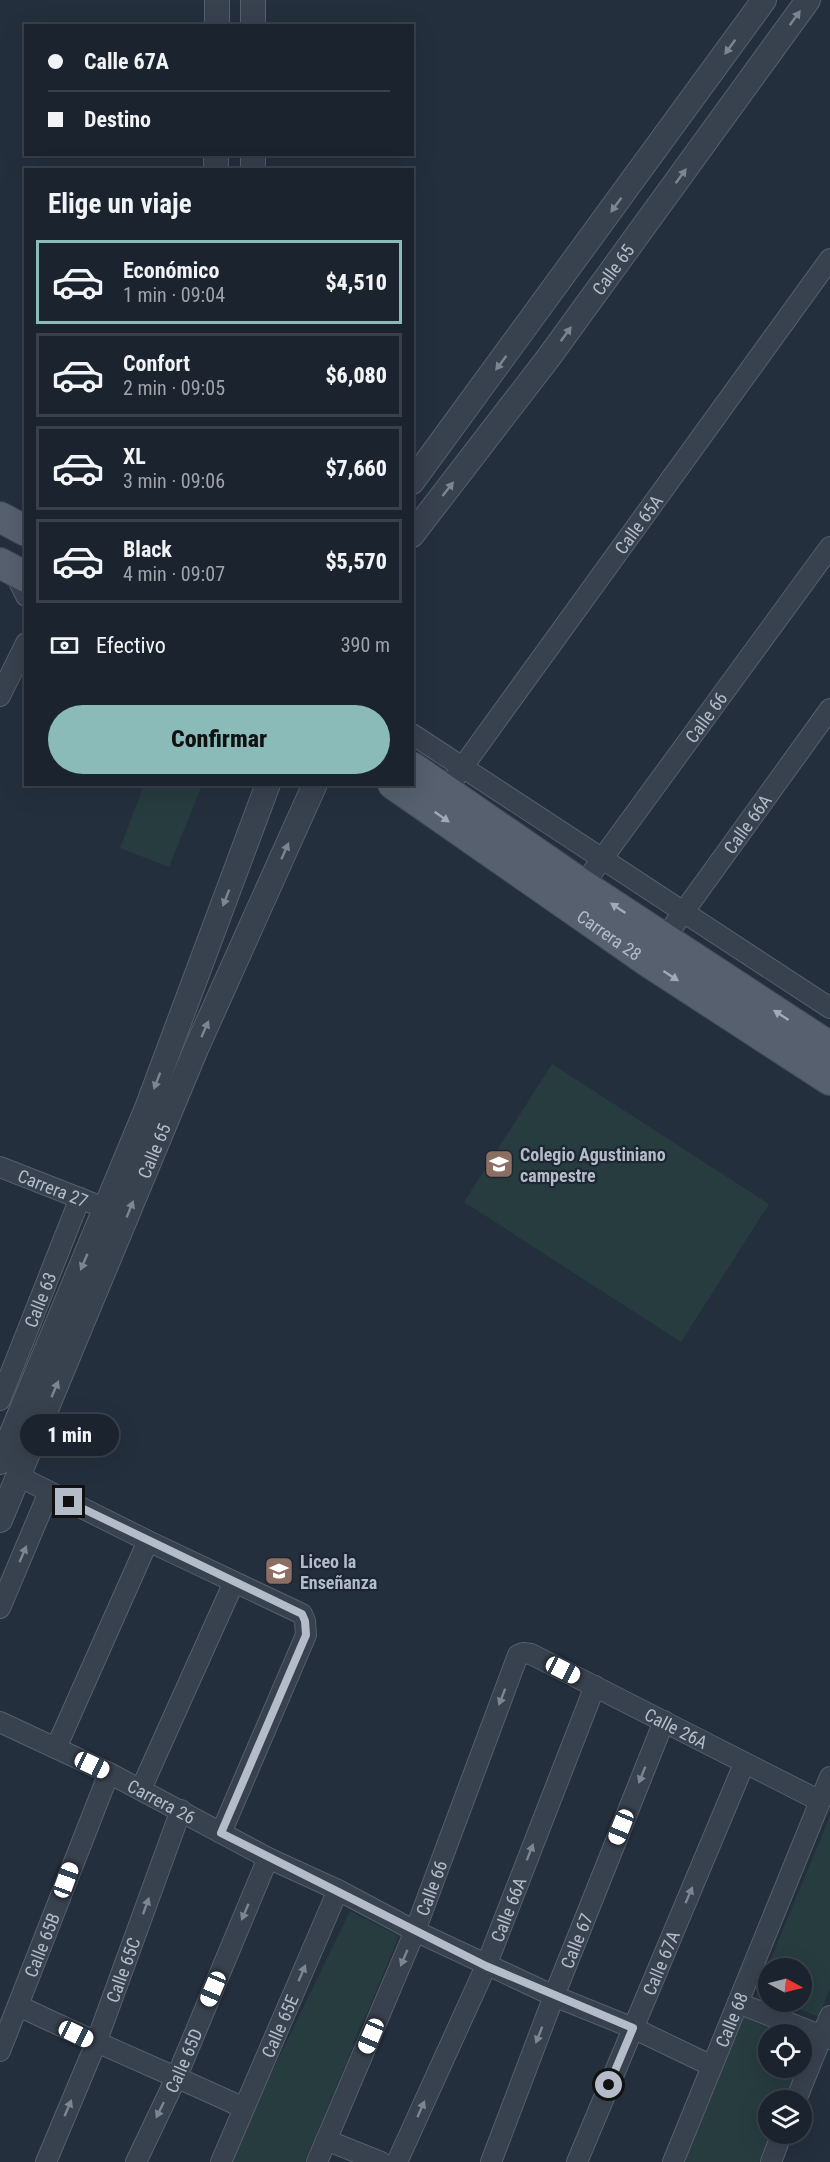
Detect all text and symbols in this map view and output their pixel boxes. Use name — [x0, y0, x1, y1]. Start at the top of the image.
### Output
one-way arrow — [789, 10, 801, 26]
one-way arrow — [724, 39, 736, 55]
text: Calle 67A — [84, 49, 169, 74]
text: Destino — [84, 107, 151, 132]
one-way arrow — [675, 168, 687, 184]
text: Elige un viaje — [48, 188, 192, 220]
one-way arrow — [610, 198, 622, 213]
street label: Calle 65 — [587, 240, 638, 299]
icon: car — [51, 255, 105, 309]
text: Económico — [123, 258, 219, 283]
text: $4,510 — [325, 270, 387, 295]
text: 1 min · 09:04 — [123, 283, 225, 307]
one-way arrow — [560, 326, 572, 342]
icon: car — [51, 348, 105, 402]
text: Confort — [123, 351, 190, 376]
one-way arrow — [495, 355, 507, 370]
text: $6,080 — [325, 363, 387, 388]
text: 2 min · 09:05 — [123, 376, 225, 400]
icon: car — [51, 441, 105, 495]
text: XL — [123, 444, 146, 469]
text: $7,660 — [325, 456, 387, 481]
text: 3 min · 09:06 — [123, 469, 225, 493]
one-way arrow — [442, 481, 455, 497]
street label: Calle 65A — [610, 490, 667, 558]
icon: car — [51, 534, 105, 588]
text: Black — [123, 537, 172, 562]
text: $5,570 — [325, 549, 387, 574]
text: 4 min · 09:07 — [123, 562, 225, 586]
icon: cash — [48, 629, 81, 662]
text: Efectivo — [96, 633, 166, 658]
text: 390 m — [341, 633, 390, 657]
street label: Calle 66 — [680, 688, 731, 746]
button: Confirmar — [48, 705, 390, 774]
street label: Calle 66A — [719, 790, 776, 858]
one-way arrow — [434, 811, 450, 822]
one-way arrow — [280, 843, 289, 860]
one-way arrow — [220, 889, 230, 907]
one-way arrow — [610, 902, 626, 914]
street label: Carrera 28 — [573, 905, 646, 965]
one-way arrow — [663, 971, 679, 982]
one-way arrow — [773, 1009, 789, 1020]
one-way arrow — [201, 1020, 210, 1038]
one-way arrow — [152, 1072, 161, 1090]
street label: Calle 65 — [133, 1120, 174, 1181]
place label: Colegio Agustiniano campestre — [520, 1144, 666, 1186]
school or university icon: Colegio Agustiniano campestre — [483, 1148, 515, 1180]
street label: Carrera 27 — [15, 1165, 91, 1211]
one-way arrow — [126, 1200, 135, 1218]
one-way arrow — [79, 1253, 89, 1271]
street label: Calle 63 — [19, 1269, 60, 1330]
one-way arrow — [51, 1380, 60, 1398]
callout: 1 min — [20, 1415, 118, 1457]
text: 1 min — [47, 1423, 92, 1447]
route end — [55, 1488, 82, 1515]
one-way arrow — [19, 1545, 28, 1563]
place label: Liceo la Enseñanza — [300, 1551, 377, 1593]
school or university icon: Liceo la Enseñanza — [263, 1555, 295, 1587]
car — [543, 1654, 583, 1686]
one-way arrow — [497, 1688, 506, 1706]
street label: Calle 26A — [641, 1703, 712, 1753]
car — [72, 1749, 112, 1781]
one-way arrow — [637, 1767, 647, 1785]
street label: Carrera 26 — [124, 1774, 199, 1828]
car — [606, 1807, 636, 1847]
one-way arrow — [526, 1843, 535, 1861]
street label: Calle 66 — [411, 1857, 451, 1918]
car — [51, 1860, 81, 1900]
street label: Calle 66A — [486, 1873, 530, 1945]
one-way arrow — [685, 1886, 694, 1904]
one-way arrow — [141, 1897, 151, 1915]
one-way arrow — [241, 1903, 250, 1920]
street label: Calle 65B — [20, 1910, 64, 1980]
street label: Calle 67 — [556, 1910, 597, 1971]
street label: Calle 67A — [638, 1927, 684, 1998]
street label: Calle 65C — [101, 1934, 144, 2005]
one-way arrow — [399, 1949, 408, 1967]
north arrow — [758, 1958, 812, 2012]
map controls — [758, 1958, 812, 2144]
one-way arrow — [298, 1965, 307, 1982]
car — [198, 1969, 228, 2009]
street label: Calle 68 — [711, 1989, 752, 2050]
street label: Calle 65E — [257, 1991, 302, 2061]
car — [356, 2016, 386, 2056]
car — [56, 2018, 96, 2050]
button: locate — [758, 2024, 812, 2078]
street label: Calle 65D — [160, 2025, 206, 2096]
one-way arrow — [534, 2026, 543, 2044]
route start — [595, 2071, 622, 2098]
button: layers — [758, 2090, 812, 2144]
one-way arrow — [64, 2099, 73, 2117]
one-way arrow — [416, 2099, 426, 2117]
one-way arrow — [156, 2102, 165, 2119]

